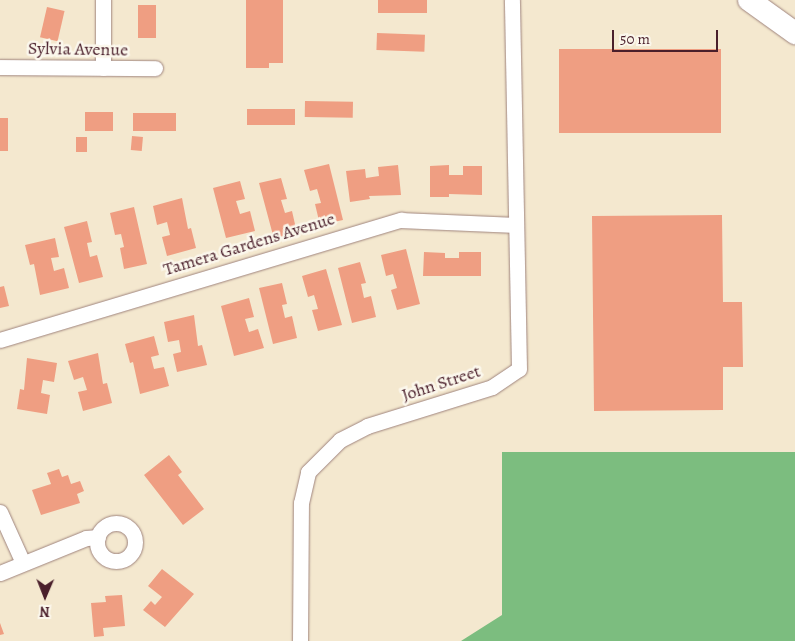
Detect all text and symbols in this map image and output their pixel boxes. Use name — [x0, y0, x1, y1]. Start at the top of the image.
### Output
scale bar — [615, 20, 721, 52]
text: 50 m — [620, 29, 650, 49]
street label: Sylvia Avenue — [28, 37, 128, 61]
street label: Tamera Gardens Avenue — [161, 208, 337, 280]
street label: John Street — [399, 360, 483, 406]
north arrow — [20, 571, 70, 621]
text: N — [39, 602, 50, 621]

